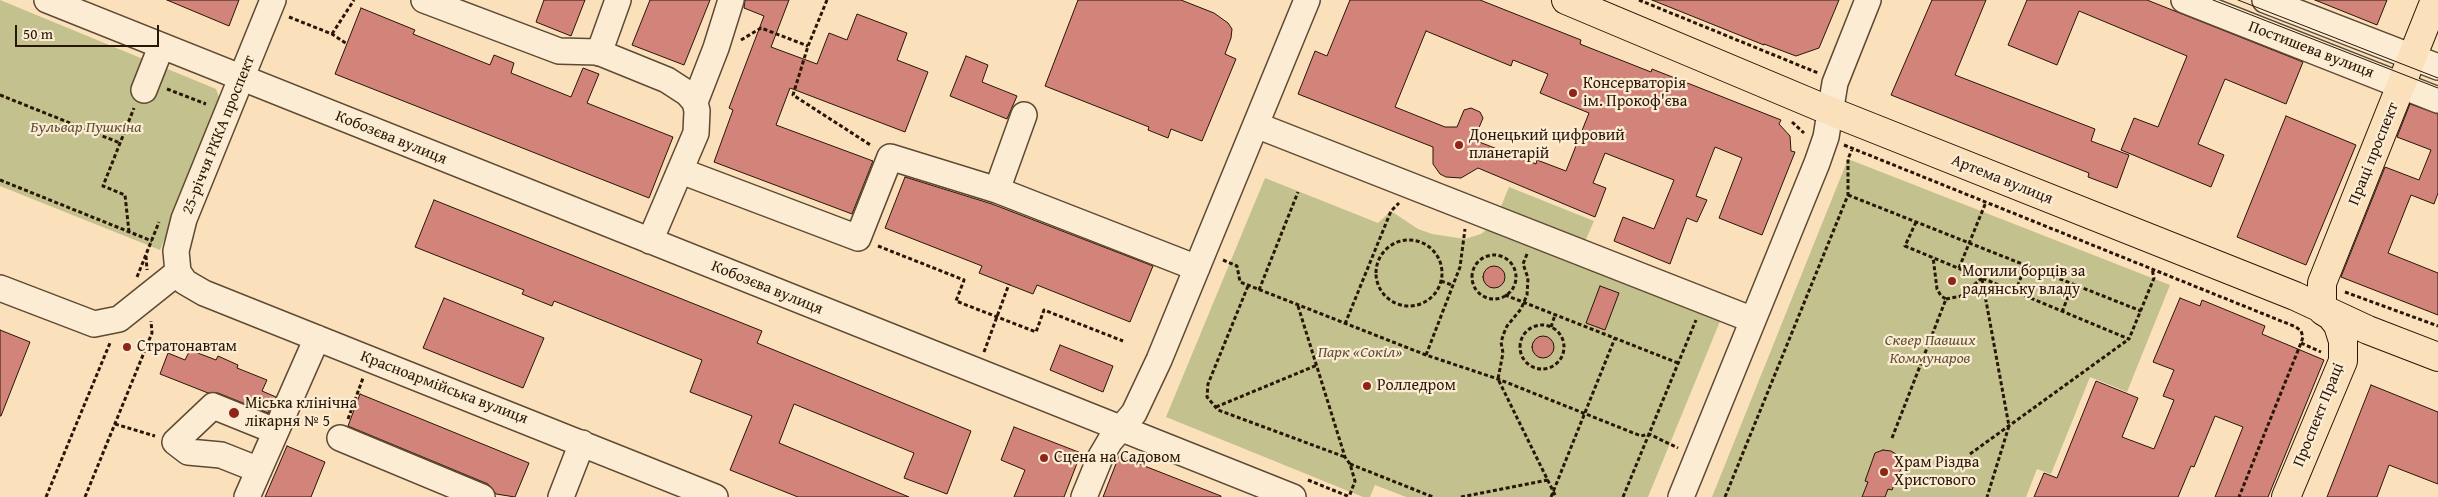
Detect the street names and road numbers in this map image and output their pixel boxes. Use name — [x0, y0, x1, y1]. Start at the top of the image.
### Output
street label: Постишева вулиця — [2246, 17, 2376, 83]
street label: 25-річчя РККА проспект — [178, 53, 260, 217]
street label: Праці проспект — [2345, 100, 2403, 208]
street label: Кобозєва вулиця — [332, 107, 450, 169]
street label: Артема вулиця — [1949, 151, 2055, 209]
street label: Кобозєва вулиця — [708, 257, 826, 319]
street label: Красноармійська вулиця — [357, 347, 531, 429]
street label: Проспект Праці — [2289, 360, 2349, 470]

